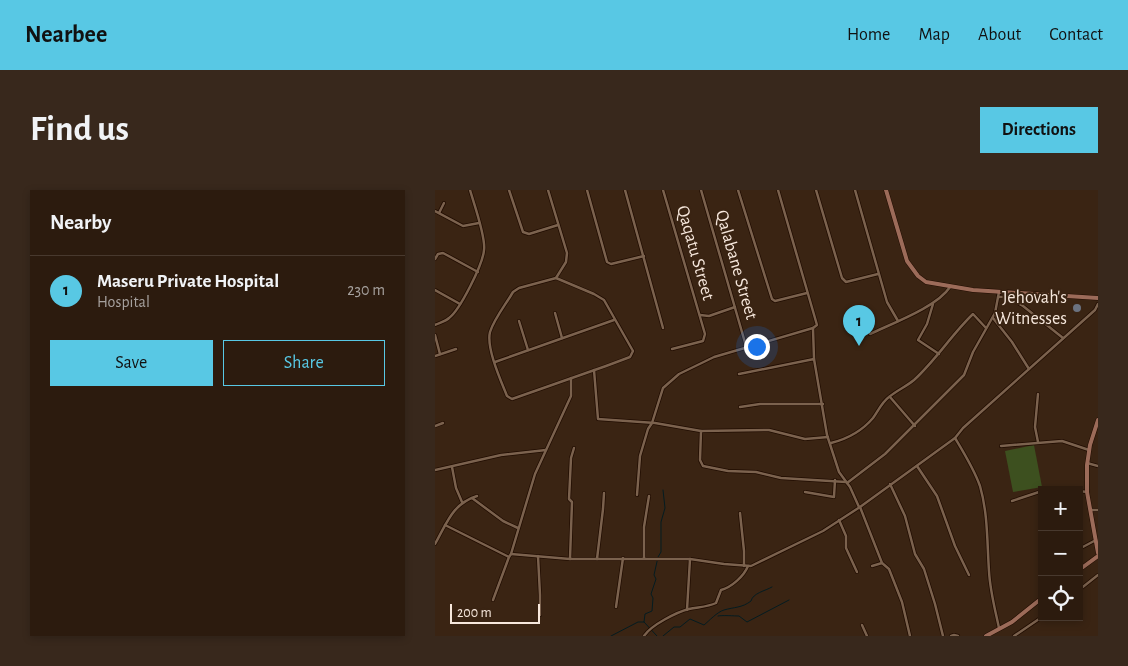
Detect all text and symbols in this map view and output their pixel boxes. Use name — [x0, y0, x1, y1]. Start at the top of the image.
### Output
text: Nearbee — [25, 23, 107, 47]
text: Home — [847, 26, 890, 44]
text: Map — [918, 26, 950, 44]
text: About — [978, 26, 1021, 44]
text: Contact — [1049, 26, 1103, 44]
button: Directions — [980, 107, 1098, 153]
text: Find us — [30, 112, 129, 147]
street label: Qaqatu Street — [673, 204, 717, 303]
street label: Qalabane Street — [712, 208, 760, 322]
text: Nearby — [50, 212, 111, 233]
text: Maseru Private Hospital — [97, 272, 279, 291]
text: 1 — [63, 282, 69, 298]
text: 230 m — [347, 282, 385, 298]
place label: Jehovah's Witnesses — [995, 289, 1067, 328]
text: Hospital — [97, 294, 150, 310]
marker: Jehovah's Witnesses — [1071, 302, 1083, 314]
pin: 1 — [843, 305, 875, 346]
your location — [744, 334, 770, 360]
button: Save — [50, 340, 213, 386]
button: Share — [223, 340, 385, 386]
map controls — [1038, 486, 1083, 621]
button: + — [1038, 486, 1083, 531]
button: − — [1038, 531, 1083, 576]
button: locate — [1038, 576, 1083, 621]
scale bar — [450, 601, 540, 624]
text: 200 m — [457, 606, 492, 620]

